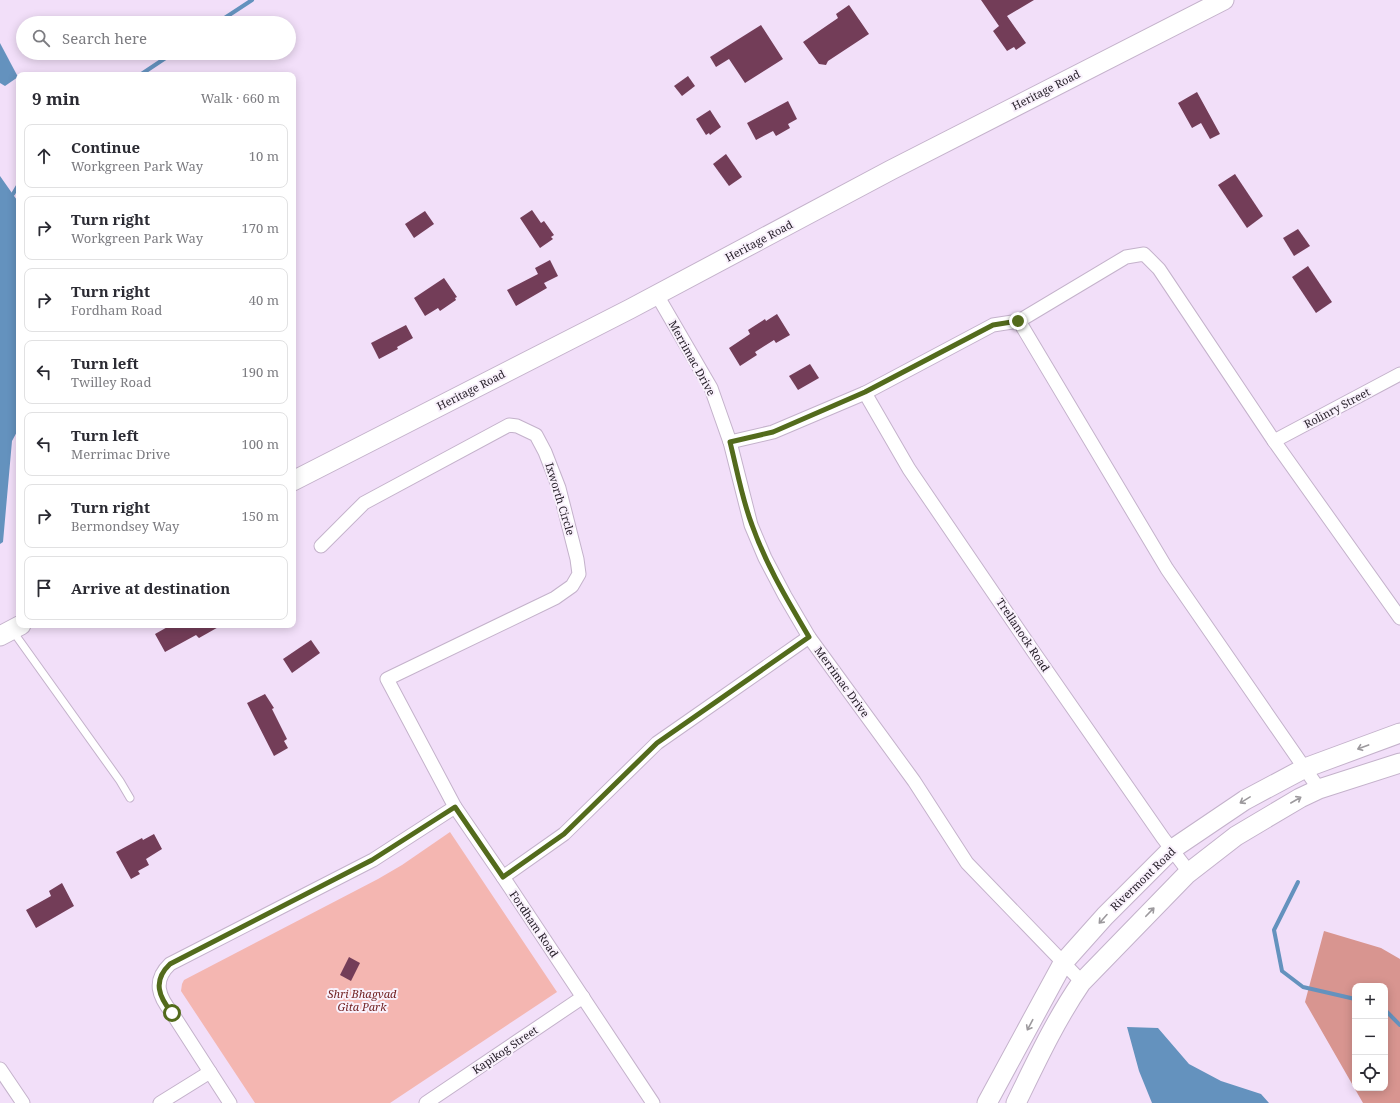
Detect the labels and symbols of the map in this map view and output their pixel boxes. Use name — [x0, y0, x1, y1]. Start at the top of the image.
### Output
street label: Heritage Road — [1009, 66, 1083, 113]
street label: Heritage Road — [722, 216, 795, 265]
route end — [1009, 312, 1027, 330]
street label: Merrimac Drive — [666, 317, 719, 398]
street label: Heritage Road — [434, 366, 508, 413]
street label: Rolinry Street — [1301, 384, 1372, 431]
street label: Ixworth Circle — [542, 461, 579, 537]
street label: Trellanock Road — [993, 595, 1054, 675]
street label: Merrimac Drive — [812, 643, 873, 720]
one-way arrow — [1358, 743, 1370, 751]
one-way arrow — [1290, 796, 1302, 804]
one-way arrow — [1239, 797, 1251, 805]
street label: Rivermont Road — [1107, 843, 1179, 914]
street label: Fordham Road — [507, 887, 562, 960]
one-way arrow — [1145, 907, 1154, 917]
one-way arrow — [1098, 914, 1108, 924]
park label: Shri Bhagvad Gita Park — [328, 986, 397, 1014]
route start — [163, 1004, 181, 1022]
one-way arrow — [1026, 1019, 1033, 1031]
street label: Kapikog Street — [469, 1022, 541, 1077]

